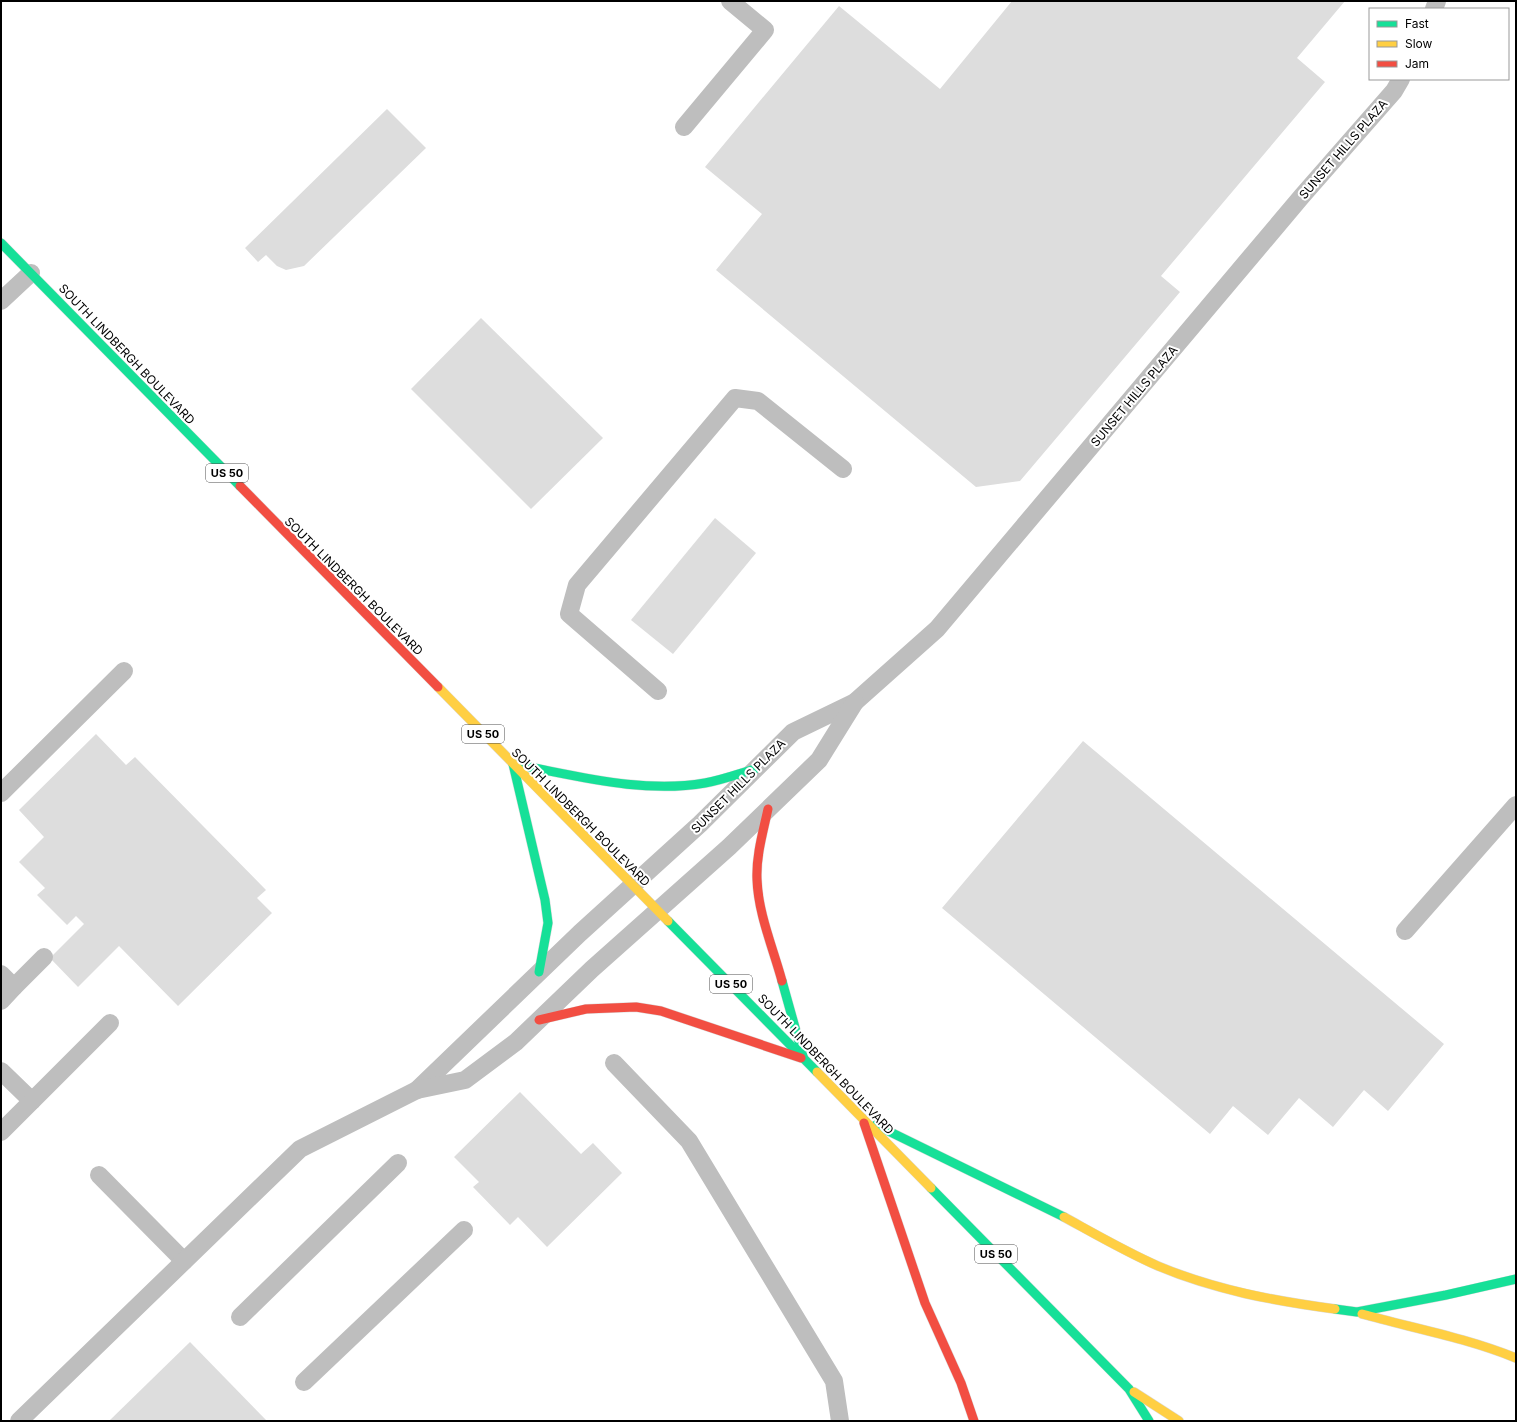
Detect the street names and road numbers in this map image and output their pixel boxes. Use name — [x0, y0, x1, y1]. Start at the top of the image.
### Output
street label: SUNSET HILLS PLAZA — [1296, 96, 1390, 202]
street label: SOUTH LINDBERGH BOULEVARD — [56, 281, 198, 427]
street label: SUNSET HILLS PLAZA — [1087, 343, 1181, 449]
road number: US 50 — [206, 464, 248, 482]
street label: SOUTH LINDBERGH BOULEVARD — [282, 514, 426, 658]
road number: US 50 — [462, 725, 504, 743]
street label: SUNSET HILLS PLAZA — [688, 736, 788, 836]
street label: SOUTH LINDBERGH BOULEVARD — [509, 745, 653, 889]
road number: US 50 — [710, 975, 752, 993]
street label: SOUTH LINDBERGH BOULEVARD — [755, 991, 897, 1137]
road number: US 50 — [975, 1245, 1017, 1263]

